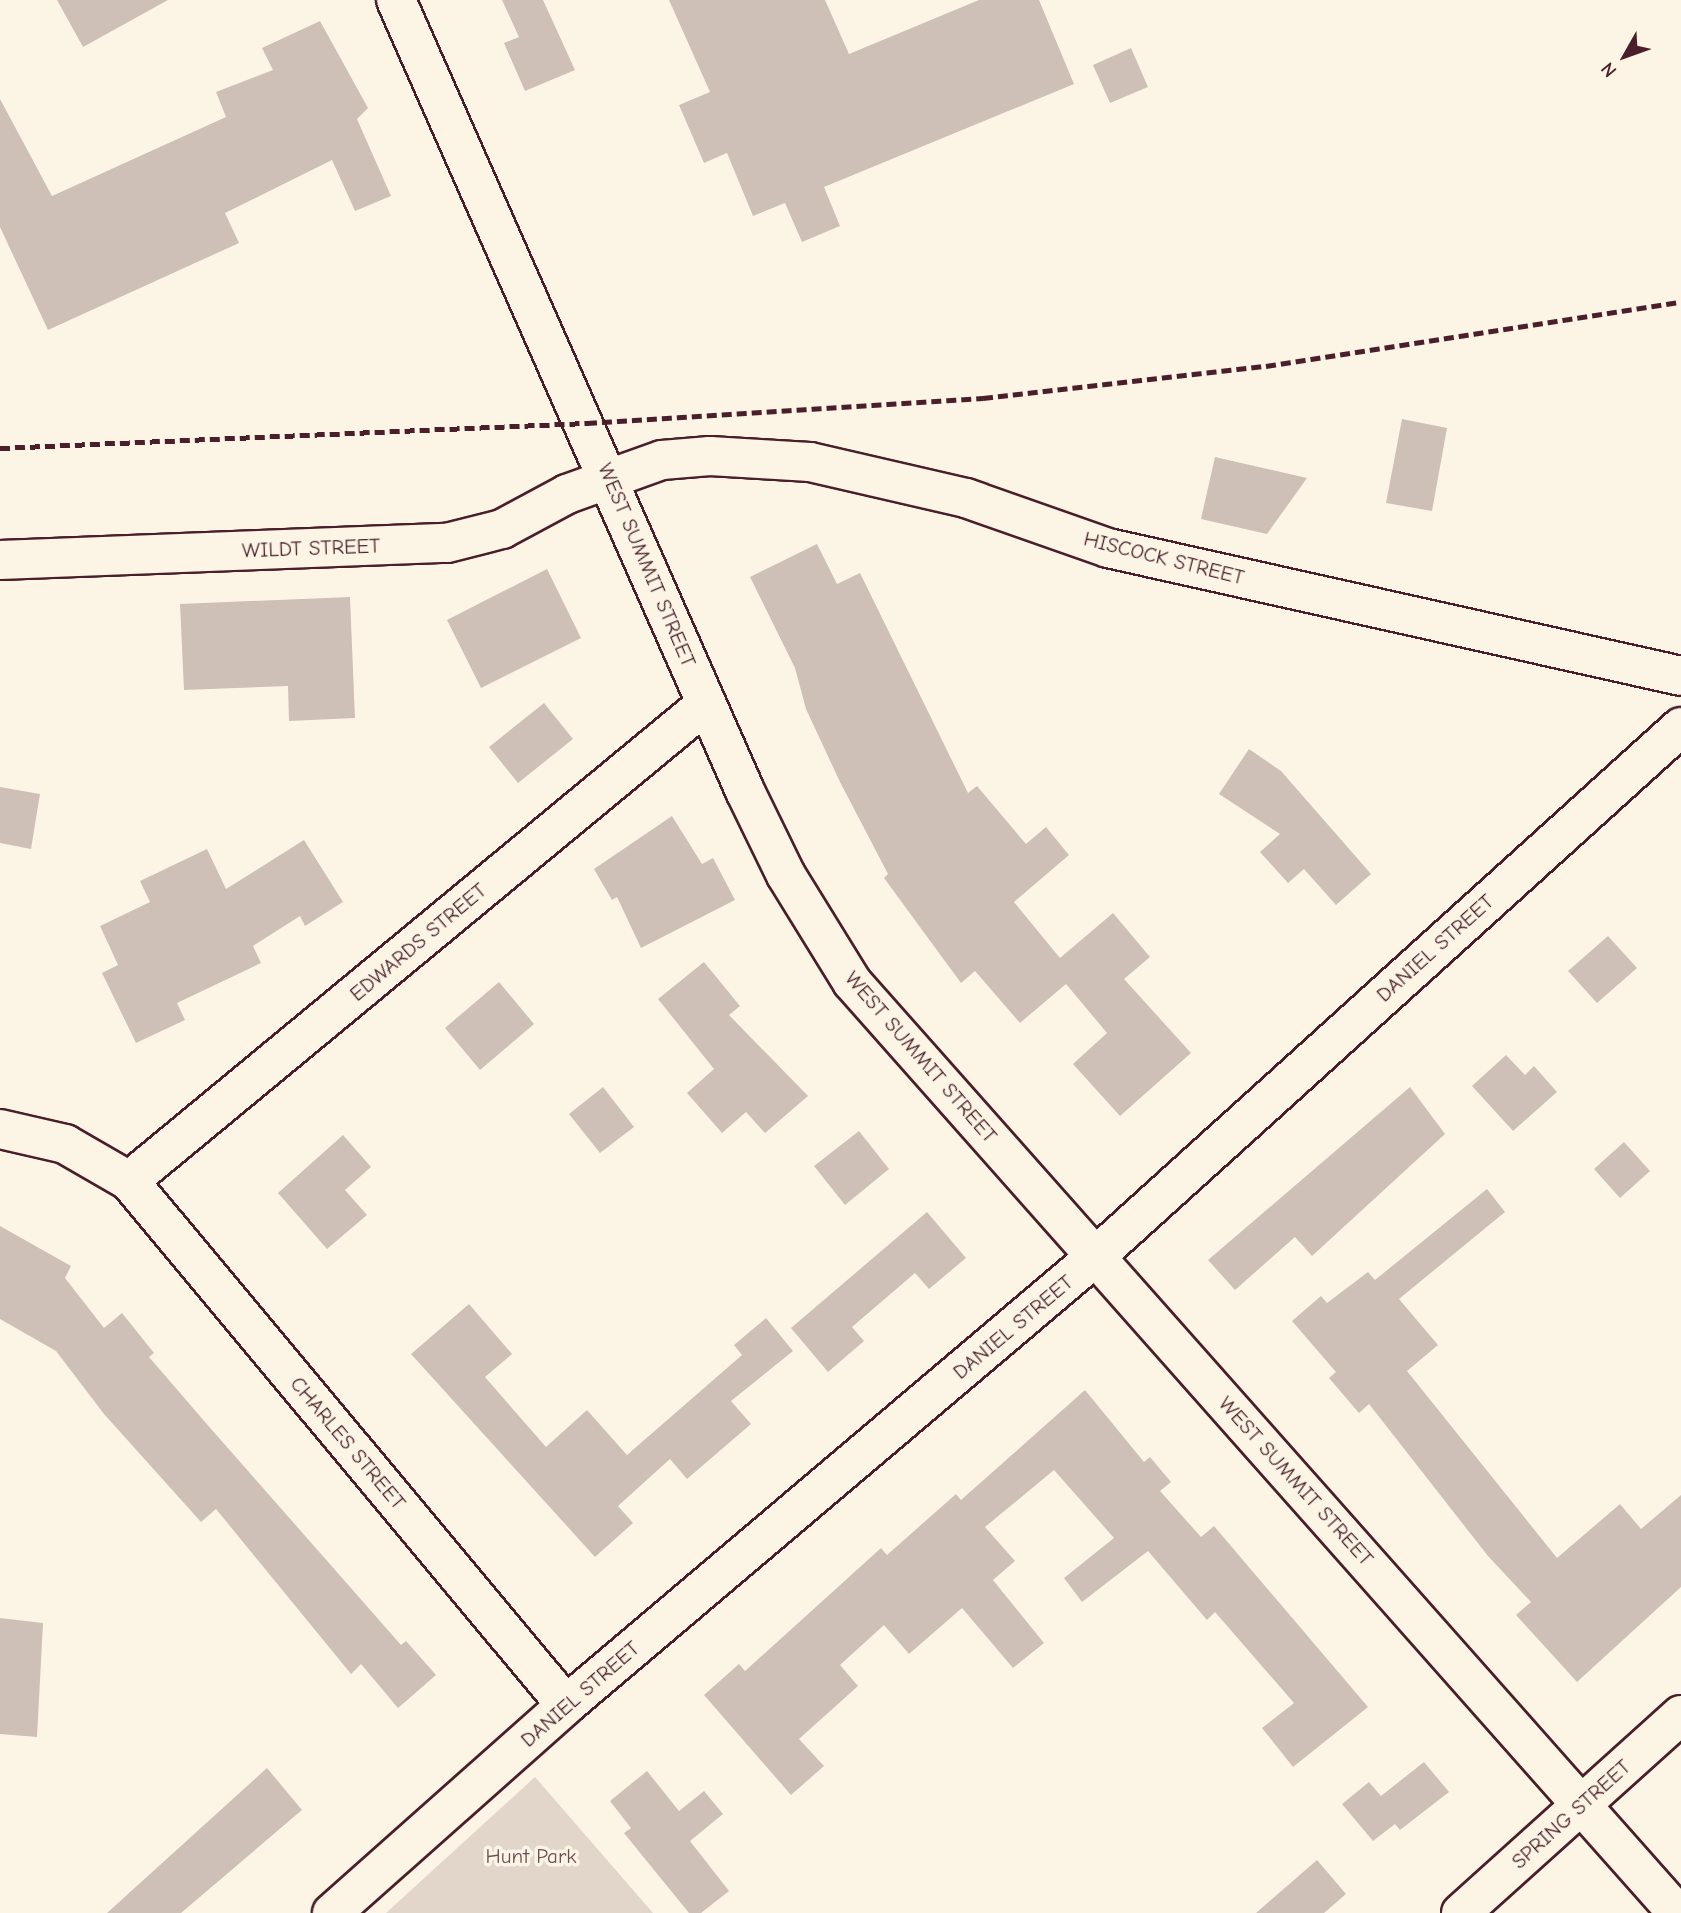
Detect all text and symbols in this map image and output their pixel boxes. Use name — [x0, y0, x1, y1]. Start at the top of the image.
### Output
north arrow — [1590, 21, 1660, 91]
text: N — [1597, 58, 1621, 81]
street label: WEST SUMMIT STREET — [593, 459, 701, 671]
street label: HISCOCK STREET — [1081, 526, 1247, 590]
street label: WILDT STREET — [241, 533, 381, 563]
street label: EDWARDS STREET — [345, 878, 491, 1006]
street label: DANIEL STREET — [1371, 889, 1499, 1007]
street label: WEST SUMMIT STREET — [840, 966, 1002, 1148]
street label: DANIEL STREET — [948, 1269, 1078, 1385]
street label: CHARLES STREET — [285, 1371, 411, 1515]
street label: WEST SUMMIT STREET — [1213, 1391, 1379, 1571]
street label: DANIEL STREET — [516, 1636, 644, 1752]
street label: SPRING STREET — [1506, 1754, 1636, 1874]
park label: Hunt Park — [486, 1843, 576, 1869]

